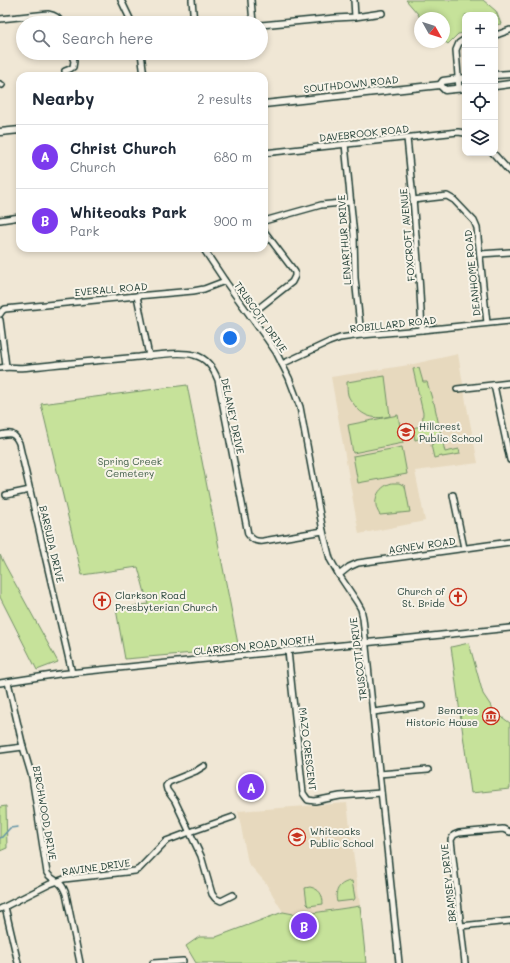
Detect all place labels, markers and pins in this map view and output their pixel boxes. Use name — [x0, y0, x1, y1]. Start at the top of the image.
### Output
place label: Hillcrest Public School — [419, 419, 483, 445]
school or university icon: Hillcrest Public School — [396, 422, 416, 442]
place label: Church of St. Bride — [397, 584, 446, 610]
church icon: Church of St. Bride — [448, 587, 468, 607]
place label: Clarkson Road Presbyterian Church — [115, 588, 218, 614]
church icon: Clarkson Road Presbyterian Church — [92, 591, 112, 611]
place label: Benares Historic House — [406, 703, 478, 729]
museum icon: Benares Historic House — [481, 706, 501, 726]
pin: A — [238, 772, 264, 802]
place label: Whiteoaks Public School — [310, 824, 374, 850]
school or university icon: Whiteoaks Public School — [287, 827, 307, 847]
pin: B — [291, 911, 317, 941]

